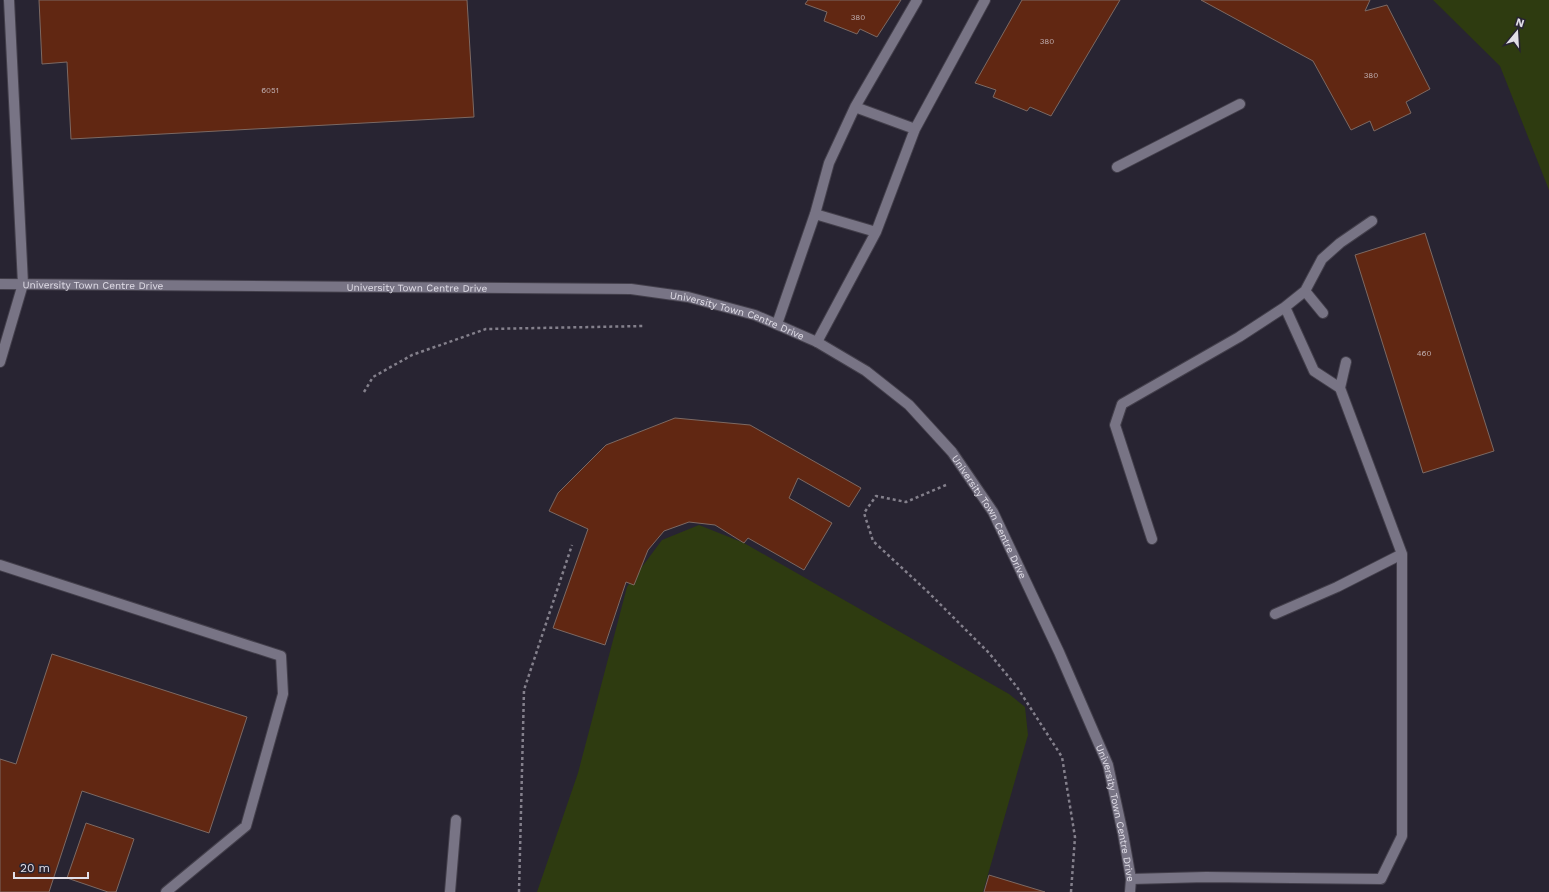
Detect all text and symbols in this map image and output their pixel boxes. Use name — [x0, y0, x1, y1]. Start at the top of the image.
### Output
north arrow — [1497, 12, 1537, 52]
house number: 380 — [851, 13, 865, 22]
text: N — [1514, 16, 1526, 30]
house number: 380 — [1040, 37, 1054, 46]
house number: 380 — [1364, 71, 1378, 80]
house number: 6051 — [261, 86, 279, 95]
street label: University Town Centre Drive — [23, 279, 164, 291]
street label: University Town Centre Drive — [347, 281, 488, 293]
street label: University Town Centre Drive — [669, 289, 806, 341]
house number: 460 — [1417, 349, 1431, 358]
street label: University Town Centre Drive — [950, 453, 1029, 580]
street label: University Town Centre Drive — [1094, 743, 1137, 883]
scale bar — [14, 854, 88, 880]
text: 20 m — [20, 861, 50, 875]

